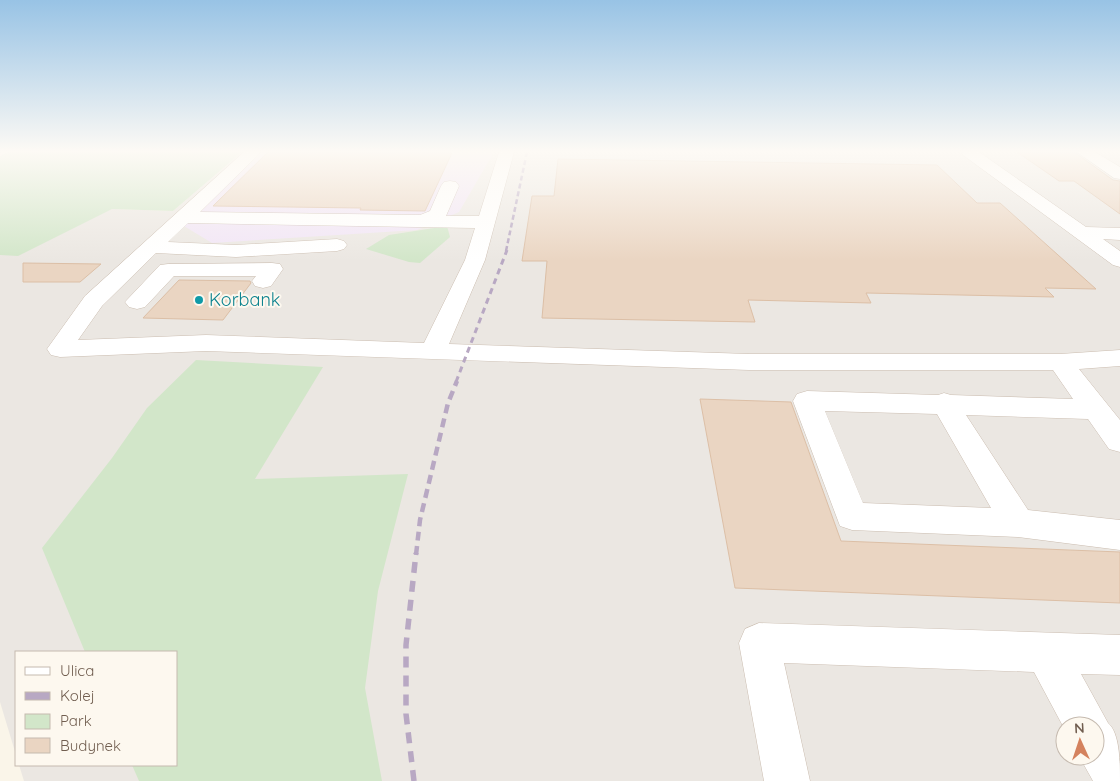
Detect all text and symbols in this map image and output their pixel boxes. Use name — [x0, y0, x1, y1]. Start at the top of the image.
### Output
place label: Korbank — [209, 288, 280, 311]
marker: Korbank — [193, 294, 205, 306]
legend — [15, 651, 178, 766]
text: Ulica — [60, 661, 94, 680]
text: Kolej — [60, 686, 95, 705]
text: Park — [60, 711, 92, 730]
north arrow — [1055, 716, 1105, 766]
text: N — [1074, 719, 1085, 737]
text: Budynek — [60, 736, 121, 755]

